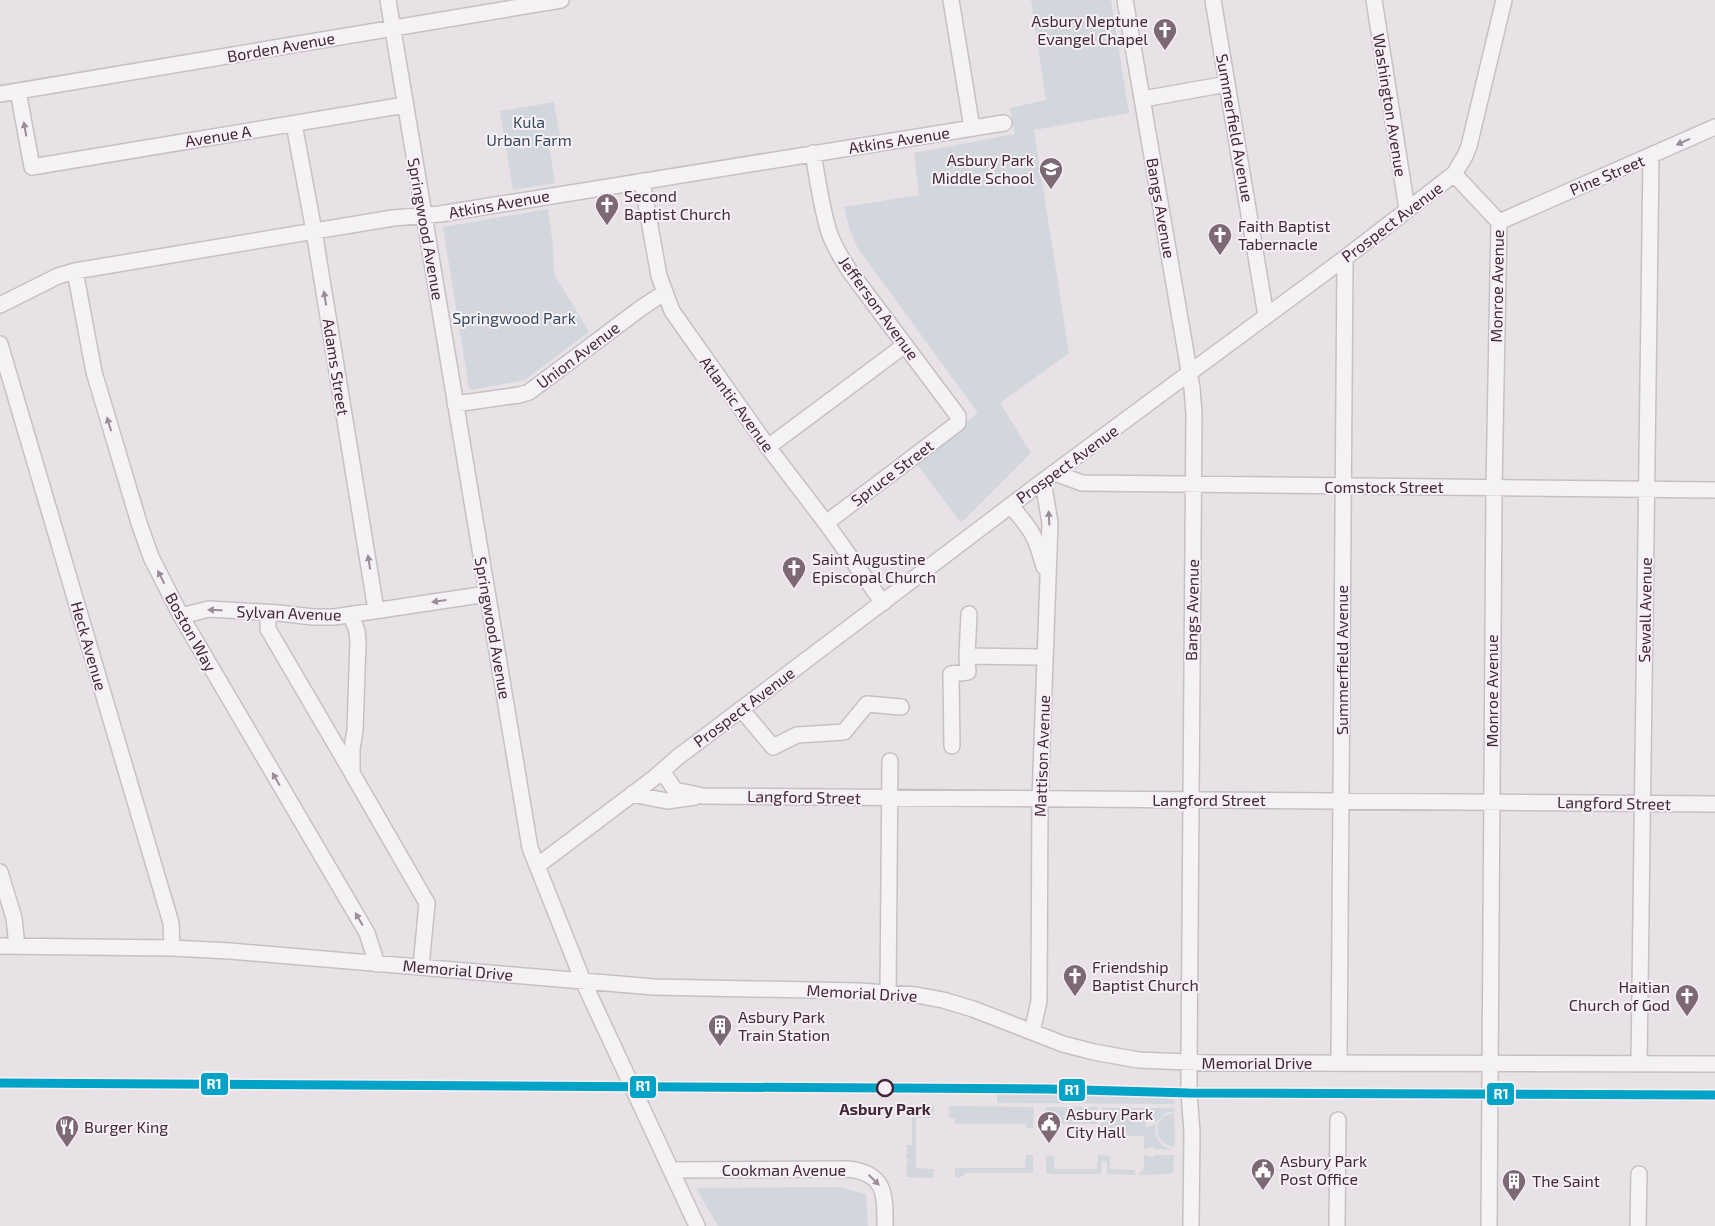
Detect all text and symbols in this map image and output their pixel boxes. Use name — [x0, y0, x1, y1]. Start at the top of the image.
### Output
place label: Asbury Neptune Evangel Chapel — [1031, 11, 1148, 48]
church icon: Asbury Neptune Evangel Chapel — [1152, 17, 1178, 51]
street label: Borden Avenue — [226, 28, 336, 65]
street label: Washington Avenue — [1370, 32, 1411, 178]
street label: Summerfield Avenue — [1213, 52, 1258, 204]
park label: Kula Urban Farm — [486, 112, 572, 149]
one-way arrow — [20, 120, 28, 136]
street label: Avenue A — [183, 121, 252, 150]
street label: Atkins Avenue — [847, 122, 951, 157]
one-way arrow — [1676, 138, 1690, 146]
place label: Asbury Park Middle School — [932, 150, 1034, 187]
street label: Pine Street — [1567, 150, 1647, 199]
street label: Springwood Avenue — [405, 156, 448, 302]
school or university icon: Asbury Park Middle School — [1038, 156, 1064, 190]
street label: Bangs Avenue — [1143, 156, 1180, 260]
street label: Prospect Avenue — [1337, 177, 1446, 266]
street label: Atkins Avenue — [447, 185, 551, 222]
place label: Second Baptist Church — [624, 186, 731, 223]
church icon: Second Baptist Church — [594, 192, 620, 226]
place label: Faith Baptist Tabernacle — [1238, 216, 1330, 253]
church icon: Faith Baptist Tabernacle — [1207, 222, 1233, 256]
street label: Monroe Avenue — [1486, 229, 1507, 343]
street label: Jefferson Avenue — [835, 252, 923, 363]
one-way arrow — [321, 290, 329, 306]
park label: Springwood Park — [452, 308, 576, 327]
street label: Adams Street — [319, 317, 354, 417]
street label: Union Avenue — [532, 317, 623, 392]
street label: Atlantic Avenue — [696, 352, 778, 455]
one-way arrow — [105, 416, 113, 431]
street label: Prospect Avenue — [1012, 420, 1121, 507]
street label: Spruce Street — [847, 435, 937, 510]
street label: Comstock Street — [1324, 477, 1444, 496]
one-way arrow — [1045, 510, 1053, 526]
place label: Saint Augustine Episcopal Church — [812, 549, 936, 586]
one-way arrow — [364, 554, 372, 570]
street label: Springwood Avenue — [472, 555, 515, 701]
church icon: Saint Augustine Episcopal Church — [781, 555, 807, 589]
street label: Sewall Avenue — [1634, 557, 1655, 663]
street label: Bangs Avenue — [1181, 559, 1202, 661]
one-way arrow — [157, 570, 165, 584]
street label: Summerfield Avenue — [1332, 585, 1351, 735]
street label: Boston Way — [162, 589, 221, 675]
one-way arrow — [430, 597, 446, 605]
street label: Heck Avenue — [68, 599, 111, 693]
street label: Sylvan Avenue — [236, 601, 342, 624]
one-way arrow — [207, 606, 223, 614]
street label: Monroe Avenue — [1482, 634, 1501, 748]
street label: Prospect Avenue — [689, 662, 798, 751]
street label: Mattison Avenue — [1030, 695, 1053, 817]
one-way arrow — [272, 773, 281, 786]
street label: Langford Street — [747, 786, 861, 807]
street label: Langford Street — [1152, 790, 1266, 809]
street label: Langford Street — [1557, 792, 1671, 813]
one-way arrow — [354, 913, 363, 926]
street label: Memorial Drive — [402, 955, 514, 984]
place label: Friendship Baptist Church — [1092, 957, 1199, 994]
church icon: Friendship Baptist Church — [1062, 963, 1088, 997]
place label: Haitian Church of God — [1569, 977, 1670, 1014]
street label: Memorial Drive — [806, 980, 918, 1005]
church icon: Haitian Church of God — [1674, 983, 1700, 1017]
place label: Asbury Park Train Station — [738, 1007, 830, 1044]
building icon: Asbury Park Train Station — [707, 1013, 733, 1047]
street label: Memorial Drive — [1202, 1053, 1312, 1072]
line badge: R1 — [200, 1072, 229, 1096]
text: R1 — [206, 1075, 222, 1092]
line badge: R1 — [629, 1075, 657, 1099]
text: R1 — [635, 1077, 651, 1094]
line badge: R1 — [1058, 1078, 1086, 1102]
marker: Asbury Park — [876, 1079, 894, 1097]
text: R1 — [1064, 1081, 1080, 1098]
line badge: R1 — [1486, 1082, 1515, 1106]
text: R1 — [1493, 1085, 1509, 1102]
place label: Asbury Park — [839, 1099, 931, 1119]
place label: Asbury Park City Hall — [1066, 1104, 1153, 1141]
public building icon: Asbury Park City Hall — [1036, 1110, 1062, 1144]
restaurant icon: Burger King — [54, 1114, 80, 1148]
place label: Burger King — [84, 1117, 168, 1136]
place label: Asbury Park Post Office — [1280, 1151, 1367, 1188]
public building icon: Asbury Park Post Office — [1250, 1157, 1276, 1191]
street label: Cookman Avenue — [722, 1160, 846, 1179]
building icon: The Saint — [1501, 1168, 1527, 1202]
place label: The Saint — [1532, 1171, 1600, 1190]
one-way arrow — [868, 1174, 880, 1186]

